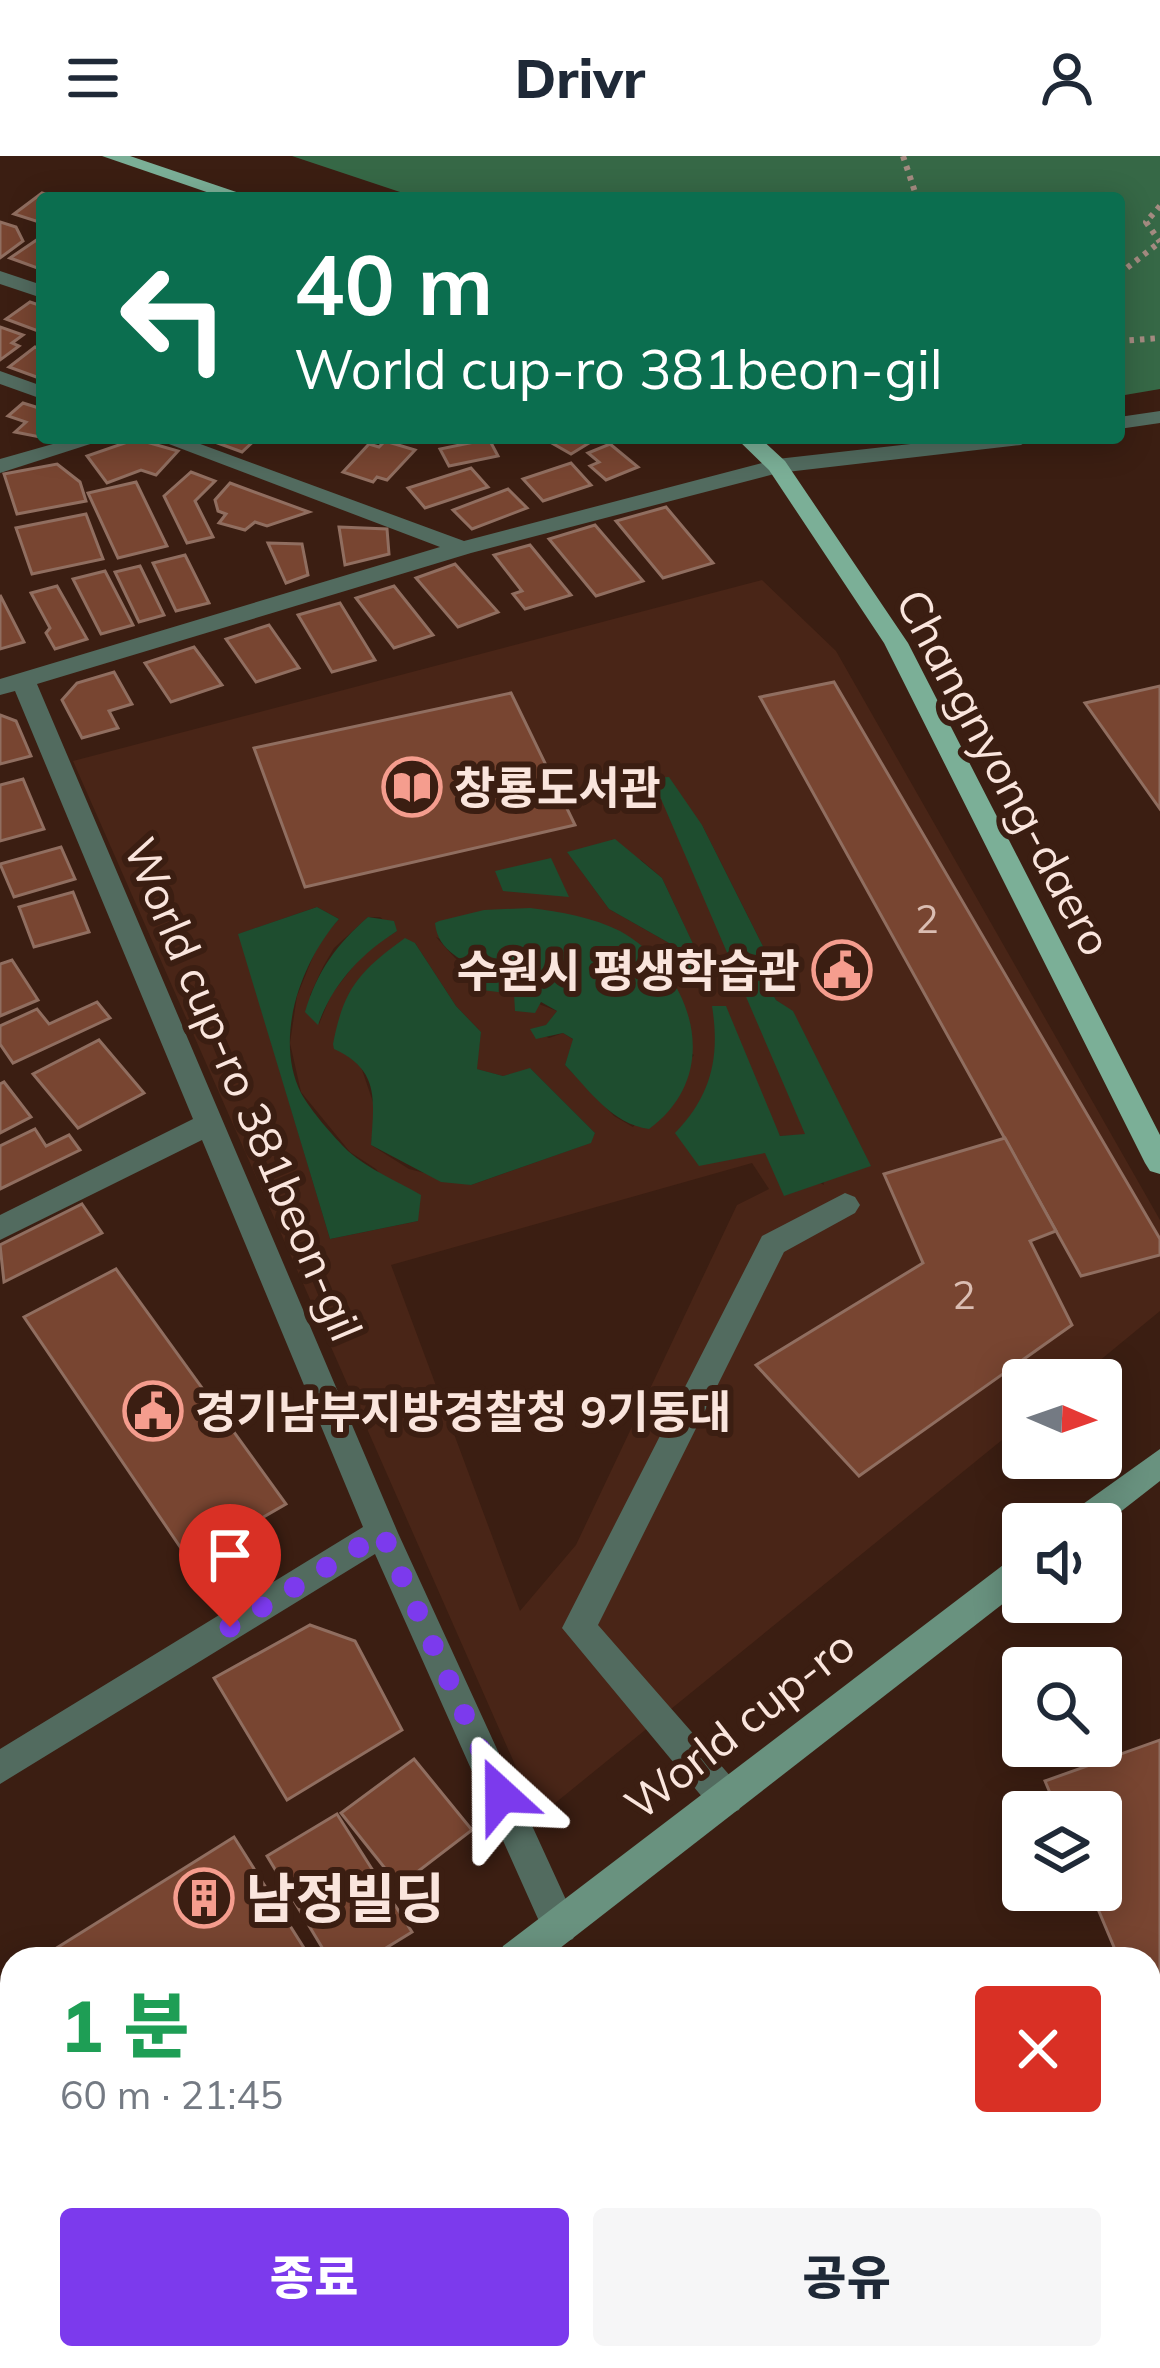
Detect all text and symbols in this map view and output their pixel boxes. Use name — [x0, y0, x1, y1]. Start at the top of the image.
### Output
text: Drivr — [515, 44, 645, 112]
icon: menu — [60, 45, 126, 111]
icon: person — [1034, 45, 1100, 111]
text: 40 m — [294, 231, 493, 336]
icon: left — [96, 240, 252, 396]
text: World cup-ro 381beon-gil — [294, 335, 943, 403]
street label: Changnyong-daero — [885, 579, 1125, 965]
library icon: 창룡도서관 — [381, 756, 443, 818]
place label: 창룡도서관 — [454, 759, 661, 815]
street label: World cup-ro 381beon-gil — [113, 829, 375, 1349]
house number: 2 — [915, 894, 939, 943]
public building icon: 수원시 평생학습관 — [811, 939, 873, 1001]
place label: 수원시 평생학습관 — [456, 942, 800, 998]
house number: 2 — [952, 1270, 976, 1319]
north arrow — [1002, 1359, 1122, 1479]
map controls — [1002, 1359, 1122, 1911]
public building icon: 경기남부지방경찰청 9기동대 — [122, 1380, 184, 1442]
place label: 경기남부지방경찰청 9기동대 — [195, 1383, 731, 1439]
button: sound — [1002, 1503, 1122, 1623]
pin — [179, 1504, 281, 1627]
icon: arrive — [197, 1522, 263, 1588]
street label: World cup-ro — [613, 1617, 865, 1831]
button: search — [1002, 1647, 1122, 1767]
position arrow — [438, 1732, 564, 1858]
button: layers — [1002, 1791, 1122, 1911]
place label: 남정빌딩 — [246, 1864, 445, 1932]
building icon: 남정빌딩 — [173, 1867, 235, 1929]
text: 1 분 — [60, 1980, 190, 2070]
button: close — [975, 1986, 1101, 2112]
text: 60 m · 21:45 — [60, 2070, 283, 2119]
button: 종료 — [60, 2208, 569, 2346]
button: 공유 — [593, 2208, 1101, 2346]

